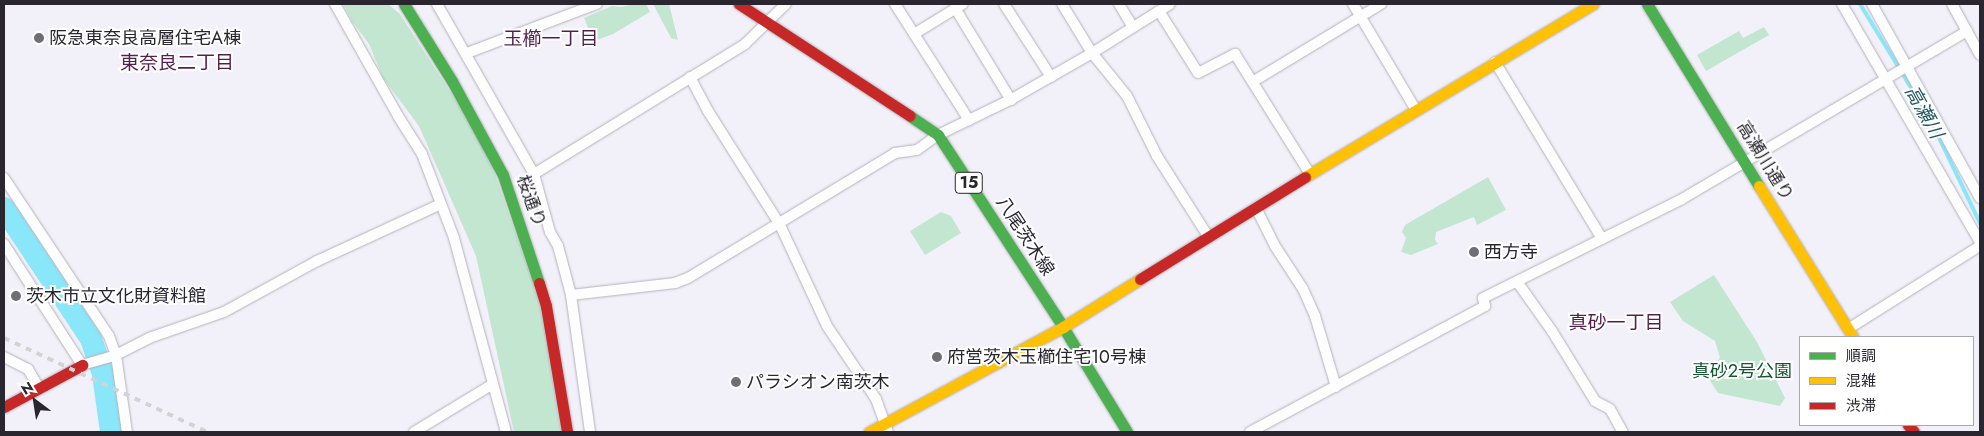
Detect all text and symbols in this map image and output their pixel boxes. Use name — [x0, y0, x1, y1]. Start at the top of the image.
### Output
place label: 阪急東奈良高層住宅A棟 — [49, 27, 241, 49]
district label: 玉櫛一丁目 — [504, 28, 598, 50]
marker: 阪急東奈良高層住宅A棟 — [33, 32, 45, 44]
district label: 東奈良二丁目 — [120, 52, 234, 74]
water label: 高瀬川 — [1900, 82, 1948, 142]
street label: 高瀬川通り — [1732, 117, 1798, 205]
road number: 15 — [954, 170, 984, 197]
street label: 桜通り — [512, 172, 550, 230]
street label: 八尾茨木線 — [991, 192, 1059, 280]
place label: 西方寺 — [1484, 241, 1538, 263]
marker: 西方寺 — [1468, 246, 1480, 258]
place label: 茨木市立文化財資料館 — [26, 285, 206, 307]
marker: 茨木市立文化財資料館 — [10, 290, 22, 302]
district label: 真砂一丁目 — [1569, 312, 1663, 334]
legend — [1799, 336, 1974, 426]
text: 順調 — [1846, 345, 1876, 367]
place label: 府営茨木玉櫛住宅10号棟 — [947, 346, 1146, 368]
marker: 府営茨木玉櫛住宅10号棟 — [931, 351, 943, 363]
park label: 真砂2号公園 — [1692, 360, 1792, 382]
text: 混雑 — [1846, 370, 1876, 392]
place label: パラシオン南茨木 — [746, 371, 890, 393]
north arrow — [10, 376, 60, 426]
marker: パラシオン南茨木 — [730, 376, 742, 388]
text: N — [17, 377, 37, 400]
text: 渋滞 — [1846, 395, 1876, 417]

